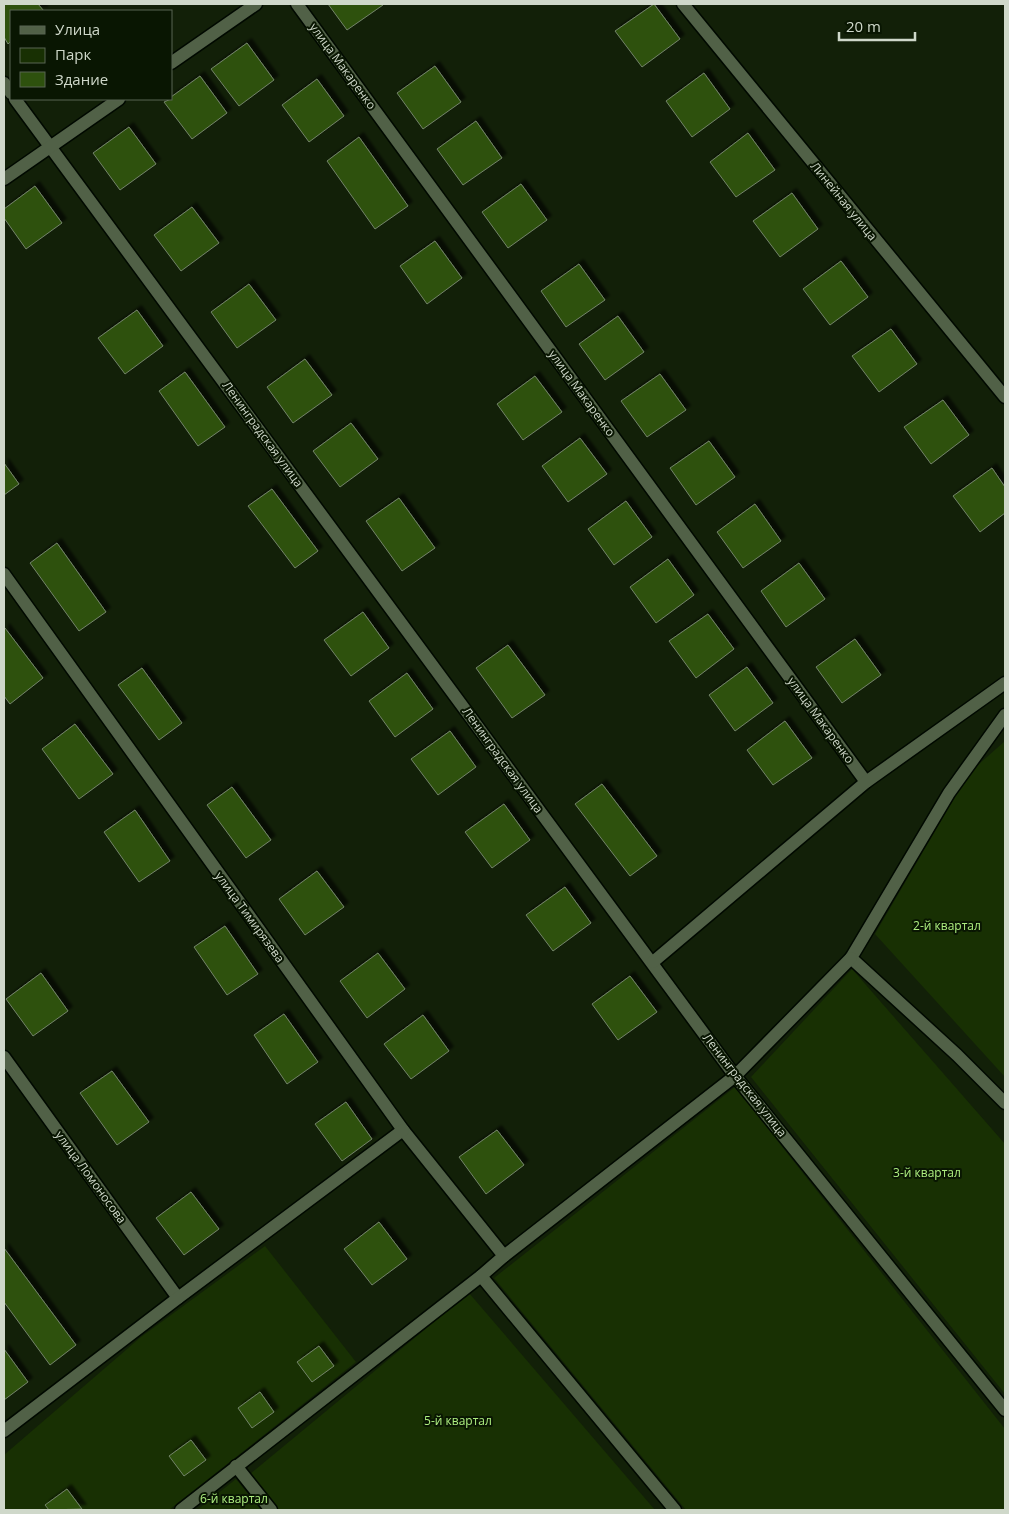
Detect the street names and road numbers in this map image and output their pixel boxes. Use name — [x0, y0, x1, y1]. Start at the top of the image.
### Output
street label: улица Макаренко — [306, 19, 380, 113]
street label: Линейная улица — [807, 158, 881, 244]
street label: улица Макаренко — [545, 346, 619, 440]
street label: Ленинградская улица — [219, 378, 307, 490]
street label: улица Макаренко — [784, 673, 858, 767]
street label: Ленинградская улица — [459, 704, 547, 816]
street label: улица Тимирязева — [211, 868, 289, 966]
street label: Ленинградская улица — [699, 1030, 791, 1140]
street label: улица Ломоносова — [52, 1127, 130, 1227]

